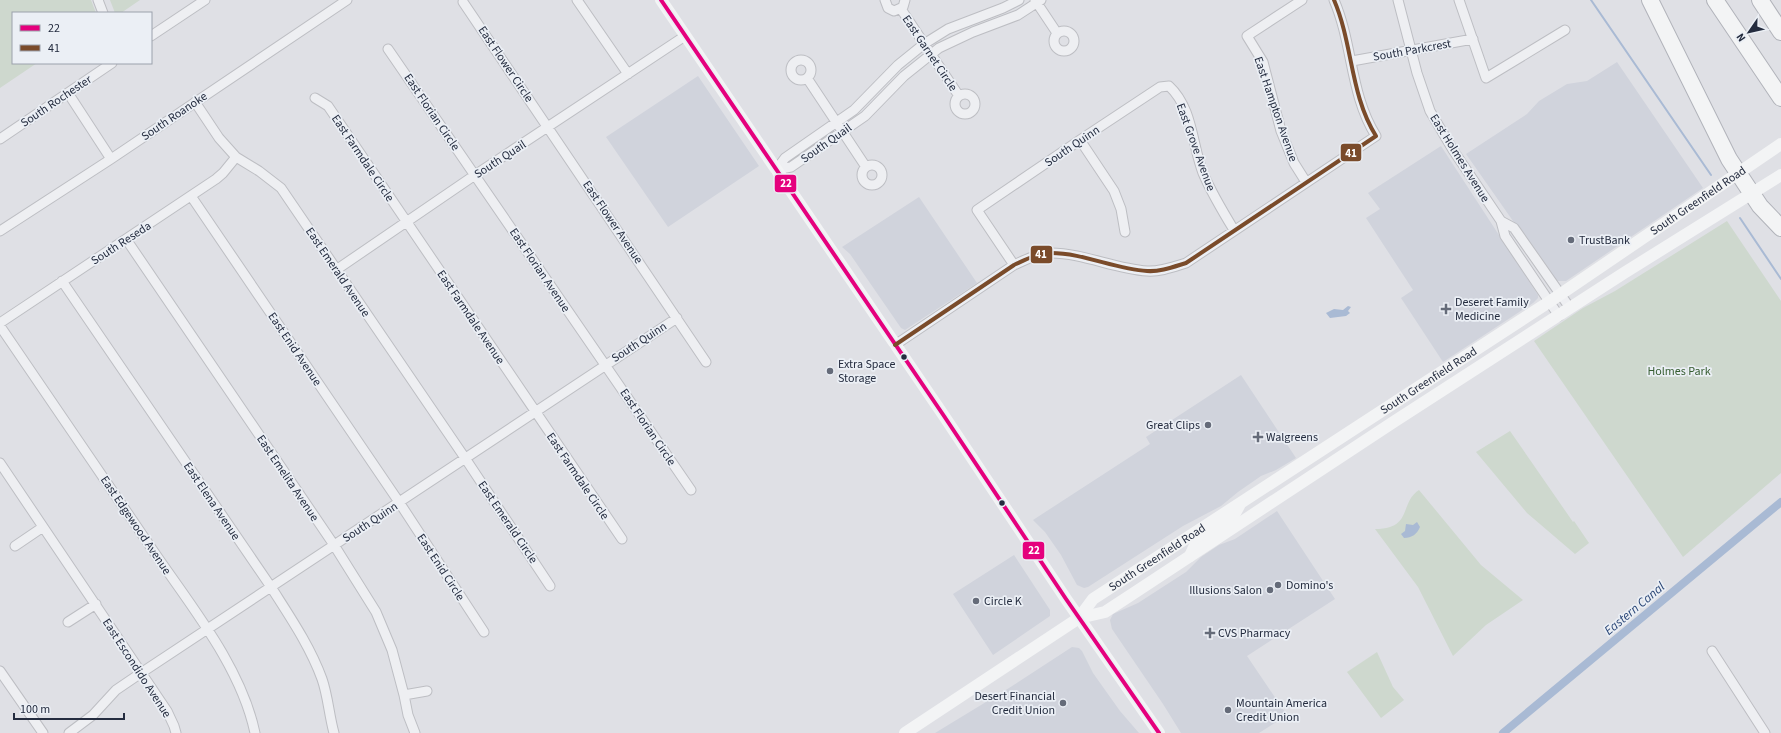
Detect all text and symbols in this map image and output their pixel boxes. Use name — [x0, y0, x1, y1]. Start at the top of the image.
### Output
legend — [12, 12, 152, 64]
street label: East Garnet Circle — [898, 12, 961, 95]
north arrow — [1729, 12, 1769, 52]
text: 22 — [48, 20, 60, 37]
street label: East Flower Circle — [474, 23, 537, 106]
text: N — [1733, 30, 1749, 45]
street label: South Parkcrest — [1372, 35, 1452, 66]
text: 41 — [48, 40, 60, 57]
street label: East Hampton Avenue — [1250, 54, 1302, 164]
street label: East Florian Circle — [399, 70, 464, 154]
street label: South Rochester — [17, 71, 96, 131]
street label: South Roanoke — [138, 88, 211, 145]
street label: East Grove Avenue — [1172, 101, 1219, 194]
street label: East Farmdale Circle — [327, 111, 398, 205]
street label: East Holmes Avenue — [1426, 111, 1494, 206]
street label: South Quail — [797, 120, 855, 167]
street label: South Quinn — [1041, 122, 1103, 171]
street label: South Quail — [471, 136, 530, 183]
line badge: 41 — [1340, 143, 1362, 162]
text: 41 — [1345, 146, 1357, 161]
street label: South Greenfield Road — [1647, 162, 1750, 240]
line badge: 22 — [774, 174, 797, 193]
text: 22 — [780, 176, 792, 191]
street label: East Flower Avenue — [578, 177, 647, 267]
street label: South Reseda — [88, 218, 155, 269]
street label: East Emerald Avenue — [301, 224, 374, 321]
street label: East Florian Avenue — [505, 225, 574, 316]
place label: TrustBank — [1579, 232, 1630, 249]
marker: TrustBank — [1566, 235, 1576, 245]
line badge: 41 — [1030, 245, 1053, 264]
text: 41 — [1035, 247, 1047, 262]
street label: East Farmdale Avenue — [433, 267, 509, 368]
place label: Deseret Family Medicine — [1455, 294, 1529, 325]
marker: Deseret Family Medicine — [1440, 303, 1452, 315]
street label: East Enid Avenue — [264, 309, 326, 390]
street label: South Quinn — [608, 318, 670, 367]
street label: South Greenfield Road — [1377, 343, 1481, 419]
unlabelled marker — [899, 352, 909, 362]
place label: Extra Space Storage — [838, 356, 896, 387]
park label: Holmes Park — [1647, 363, 1711, 380]
marker: Extra Space Storage — [825, 366, 835, 376]
street label: East Florian Circle — [615, 385, 680, 469]
place label: Great Clips — [1146, 417, 1200, 434]
marker: Great Clips — [1203, 420, 1213, 430]
street label: East Farmdale Circle — [542, 429, 613, 523]
place label: Walgreens — [1266, 429, 1318, 446]
street label: East Emelita Avenue — [252, 432, 323, 525]
marker: Walgreens — [1253, 432, 1263, 442]
street label: East Elena Avenue — [179, 459, 244, 544]
street label: East Edgewood Avenue — [96, 472, 175, 578]
street label: East Emerald Circle — [474, 478, 542, 567]
street label: South Quinn — [339, 498, 401, 547]
unlabelled marker — [997, 498, 1007, 508]
street label: South Greenfield Road — [1105, 520, 1209, 596]
street label: East Enid Circle — [413, 530, 469, 604]
line badge: 22 — [1022, 541, 1045, 560]
text: 22 — [1028, 543, 1040, 558]
place label: Domino's — [1286, 577, 1333, 594]
water label: Eastern Canal — [1601, 578, 1669, 639]
marker: Domino's — [1273, 580, 1283, 590]
place label: Illusions Salon — [1189, 582, 1262, 599]
marker: Illusions Salon — [1265, 585, 1275, 595]
place label: Circle K — [984, 593, 1022, 610]
marker: Circle K — [971, 596, 981, 606]
street label: East Escondido Avenue — [98, 615, 175, 721]
place label: CVS Pharmacy — [1218, 625, 1291, 642]
marker: CVS Pharmacy — [1205, 628, 1215, 638]
place label: Desert Financial Credit Union — [974, 688, 1055, 719]
scale bar — [14, 695, 124, 721]
place label: Mountain America Credit Union — [1236, 695, 1327, 726]
marker: Desert Financial Credit Union — [1058, 698, 1068, 708]
text: 100 m — [20, 701, 50, 718]
marker: Mountain America Credit Union — [1223, 705, 1233, 715]

